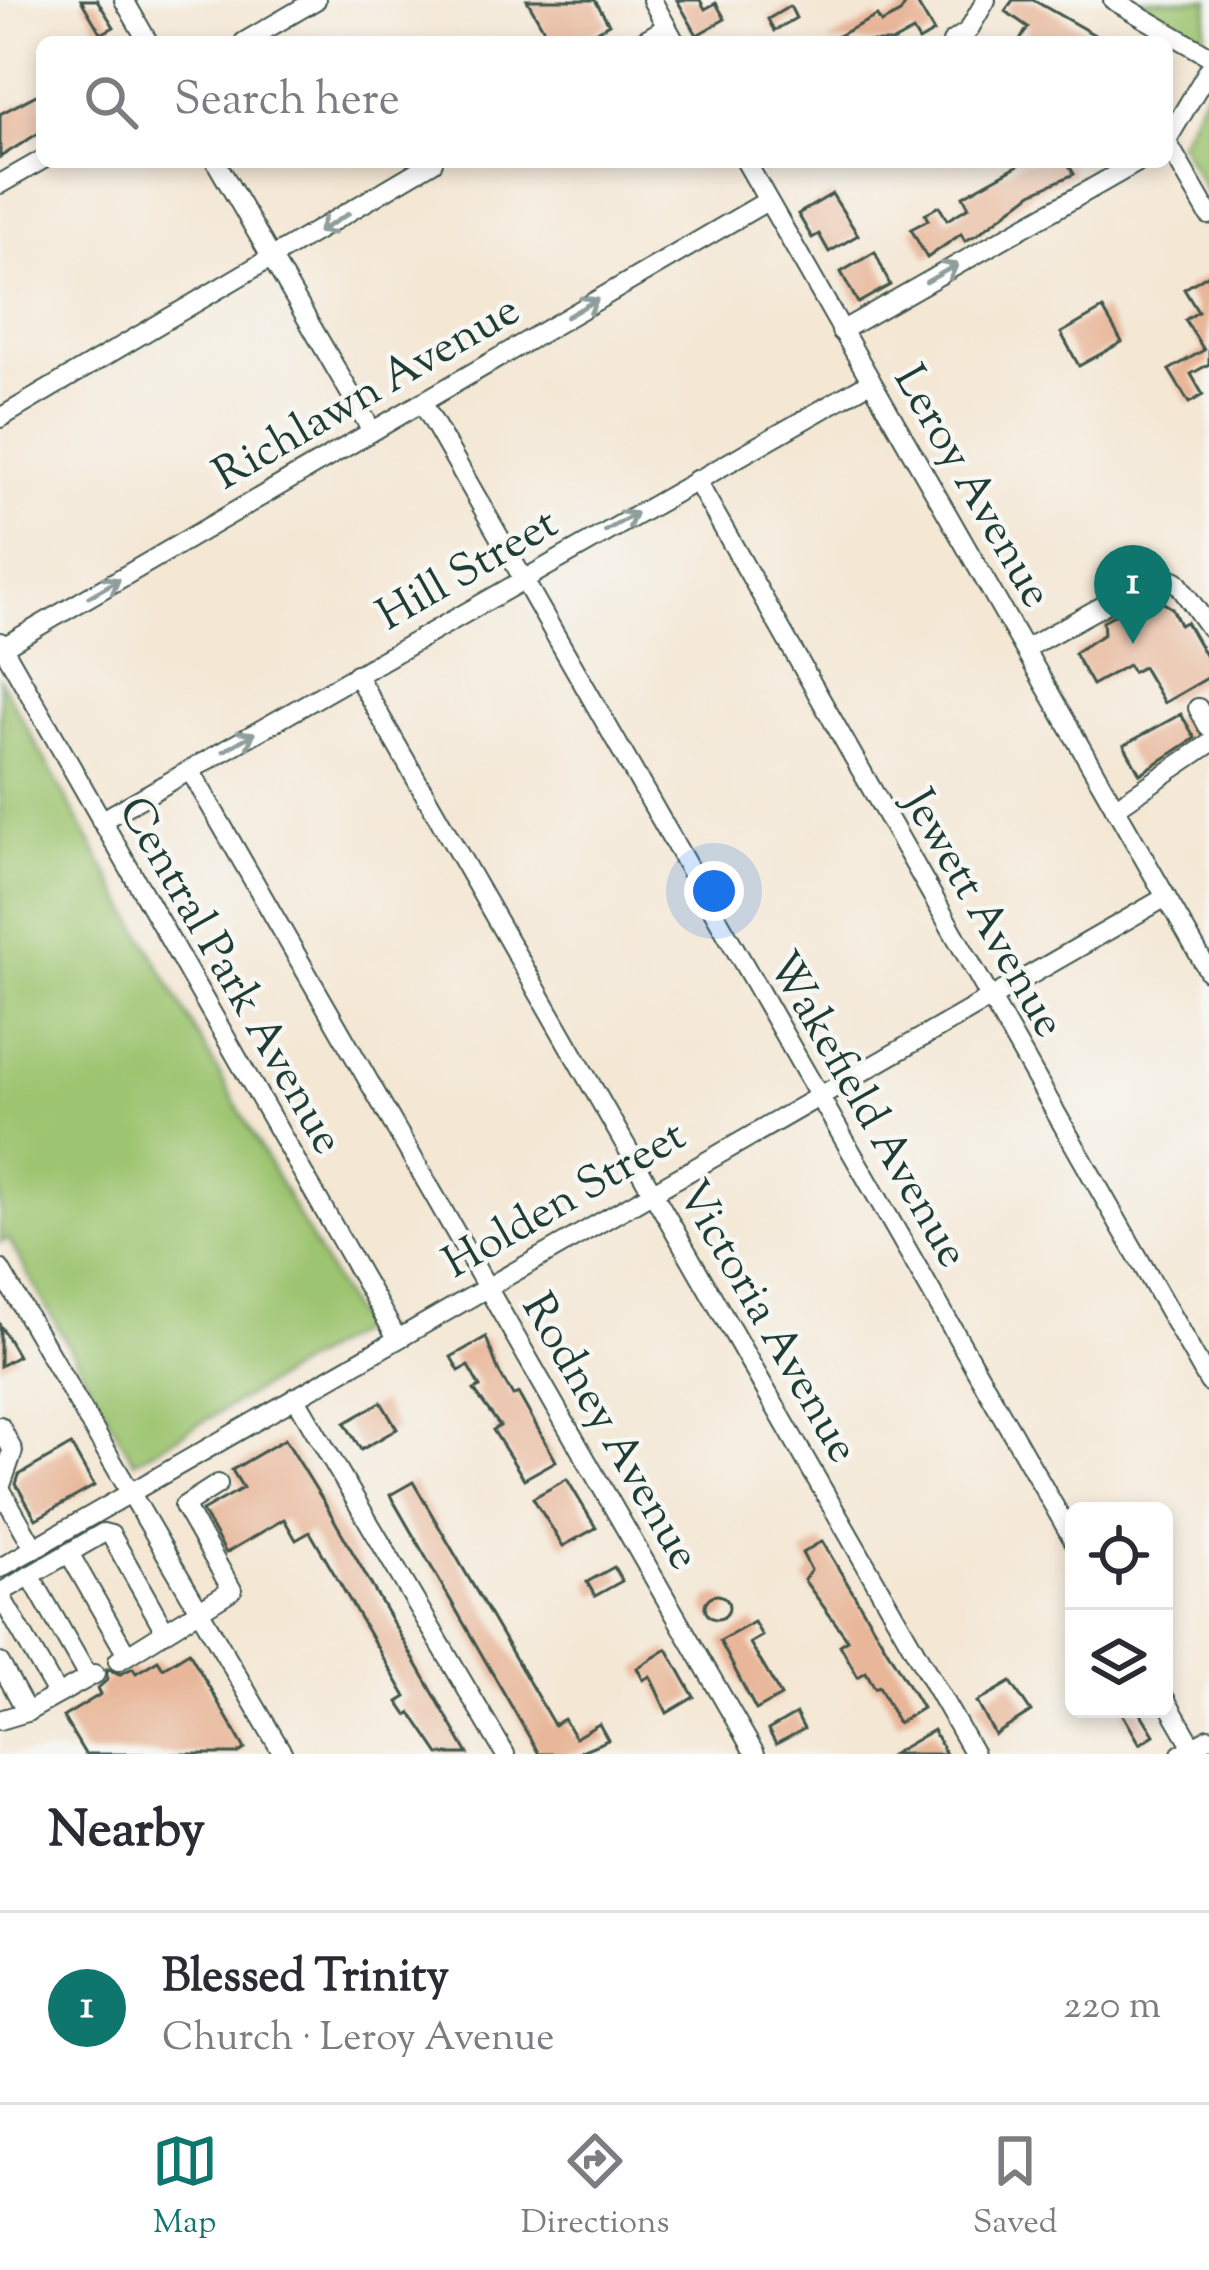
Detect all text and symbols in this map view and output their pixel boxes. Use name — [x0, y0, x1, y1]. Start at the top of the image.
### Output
search box — [36, 36, 1173, 168]
icon: search — [78, 69, 144, 135]
text: Search here — [174, 70, 400, 135]
one-way arrow — [316, 211, 351, 235]
one-way arrow — [924, 261, 959, 285]
street label: Richlawn Avenue — [202, 281, 533, 509]
one-way arrow — [564, 296, 599, 320]
street label: Leroy Avenue — [874, 354, 1066, 621]
street label: Hill Street — [366, 494, 571, 650]
one-way arrow — [603, 510, 638, 534]
pin: 1 — [1094, 545, 1172, 644]
one-way arrow — [86, 576, 120, 600]
one-way arrow — [221, 729, 256, 753]
street label: Jewett Avenue — [882, 776, 1079, 1051]
street label: Central Park Avenue — [99, 786, 357, 1168]
your location — [684, 861, 744, 921]
street label: Wakefield Avenue — [748, 941, 982, 1281]
street label: Holden Street — [432, 1106, 699, 1298]
street label: Victoria Avenue — [658, 1169, 873, 1476]
street label: Rodney Avenue — [503, 1282, 714, 1583]
map controls — [1065, 1502, 1173, 1718]
button: locate — [1065, 1502, 1173, 1610]
button: layers — [1065, 1610, 1173, 1718]
text: Nearby — [48, 1796, 205, 1869]
text: Blessed Trinity — [162, 1947, 449, 2012]
text: 1 — [80, 1980, 94, 2036]
text: 220 m — [1063, 1980, 1161, 2036]
text: Church · Leroy Avenue — [162, 2012, 554, 2068]
tab: Map — [152, 2128, 218, 2248]
tab: Directions — [521, 2128, 670, 2248]
tab: Saved — [973, 2128, 1057, 2248]

